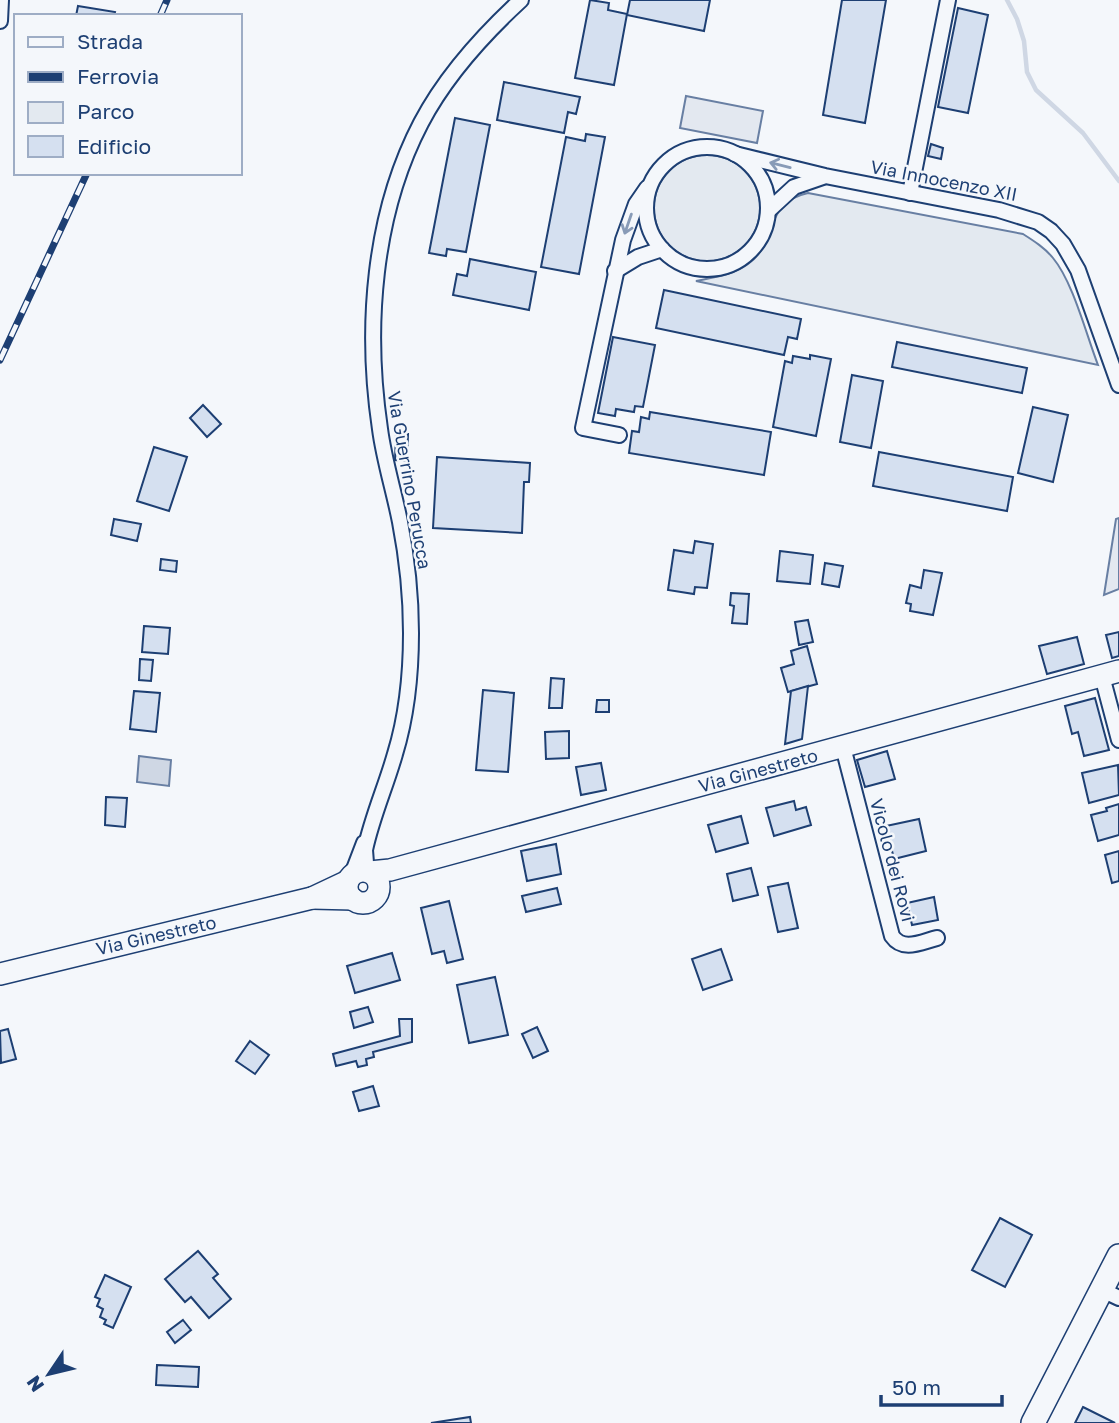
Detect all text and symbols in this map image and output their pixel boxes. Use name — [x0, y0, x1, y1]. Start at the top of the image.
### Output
legend — [14, 14, 242, 175]
text: Strada — [77, 28, 143, 54]
text: Ferrovia — [77, 63, 159, 89]
text: Parco — [77, 98, 134, 124]
text: Edificio — [77, 133, 151, 159]
street label: Via Innocenzo XII — [869, 155, 1019, 205]
one-way arrow — [769, 158, 792, 171]
one-way arrow — [621, 213, 633, 235]
street label: Via Guerrino Perucca — [383, 389, 437, 571]
street label: Via Ginestreto — [696, 744, 820, 796]
street label: Vicolo dei Rovi — [866, 796, 920, 924]
street label: Via Ginestreto — [94, 910, 218, 960]
north arrow — [14, 1339, 84, 1409]
scale bar — [881, 1364, 1002, 1408]
text: N — [21, 1372, 48, 1397]
text: 50 m — [892, 1374, 941, 1400]

